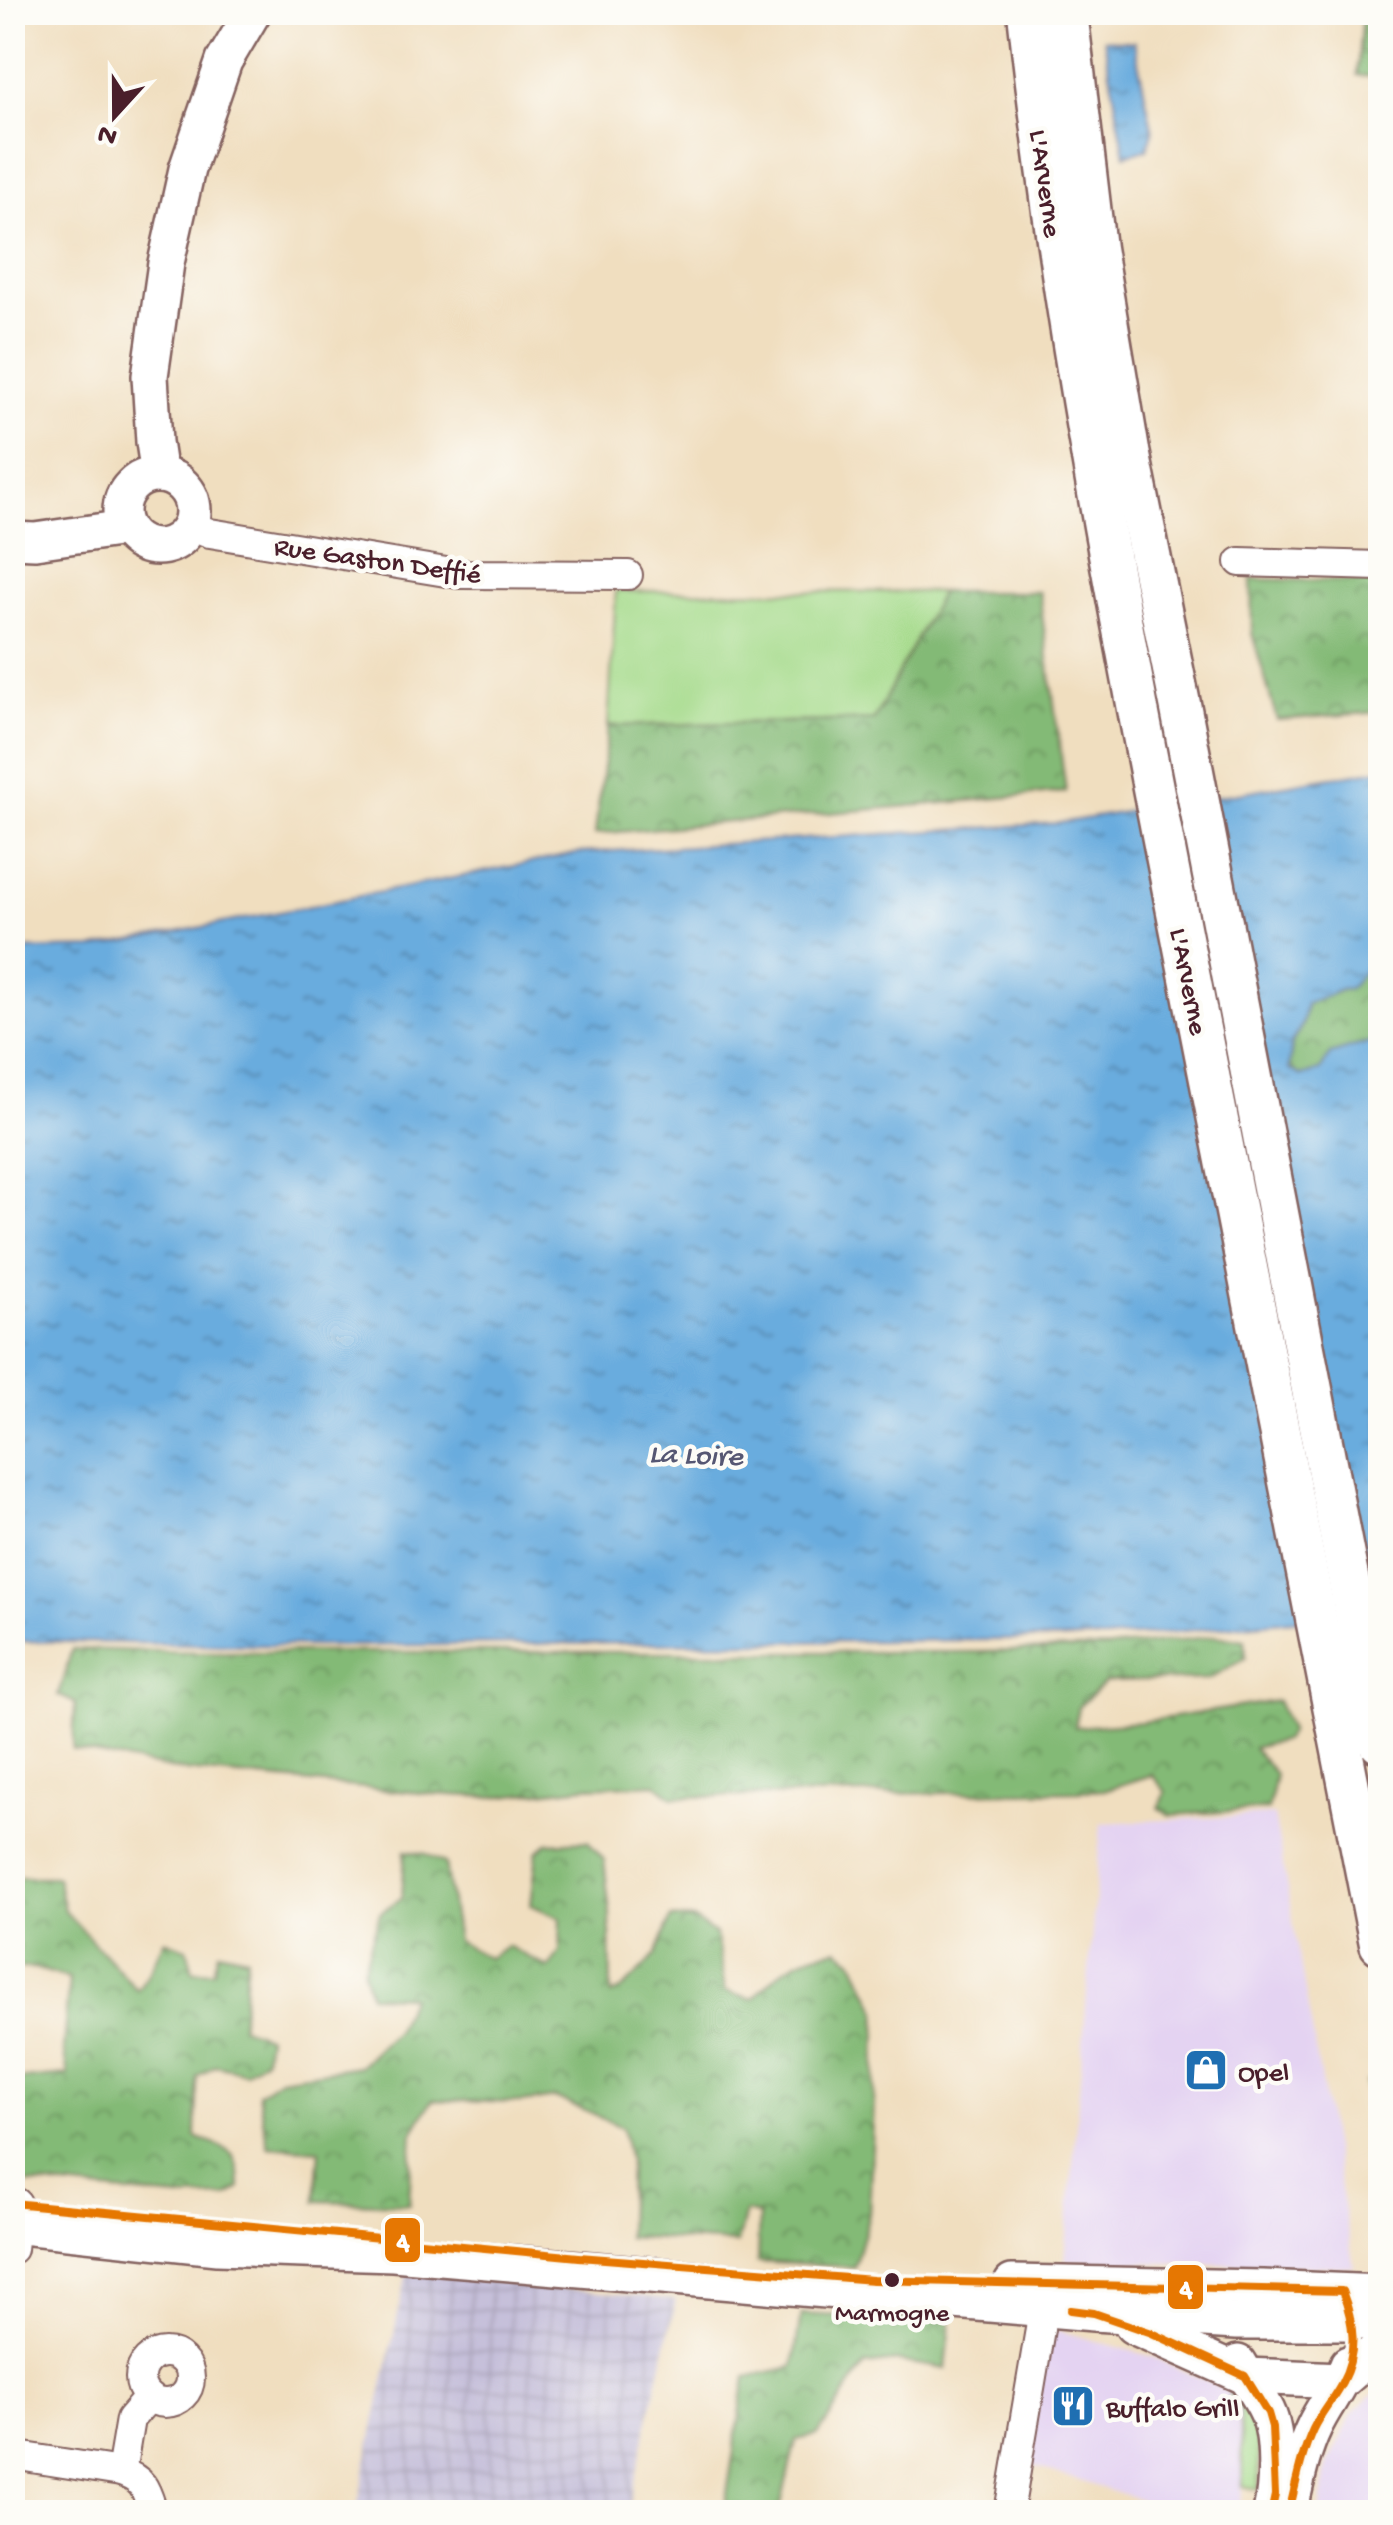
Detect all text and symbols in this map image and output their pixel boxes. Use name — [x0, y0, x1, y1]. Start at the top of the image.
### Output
north arrow — [65, 65, 165, 165]
text: N — [93, 115, 122, 153]
street label: L'Arverne — [1020, 128, 1067, 240]
street label: Rue Gaston Deffié — [272, 532, 484, 593]
street label: L'Arverne — [1160, 926, 1213, 1039]
water label: La Loire — [648, 1438, 745, 1477]
shop icon: Opel — [1183, 2047, 1229, 2093]
place label: Opel — [1238, 2058, 1289, 2091]
line badge: 4 — [383, 2216, 422, 2264]
text: 4 — [395, 2228, 410, 2261]
line badge: 4 — [1166, 2263, 1205, 2311]
marker: Marmogne — [882, 2270, 902, 2290]
text: 4 — [1178, 2275, 1193, 2308]
place label: Marmogne — [835, 2300, 950, 2331]
restaurant icon: Buffalo Grill — [1050, 2383, 1096, 2429]
place label: Buffalo Grill — [1105, 2394, 1239, 2427]

